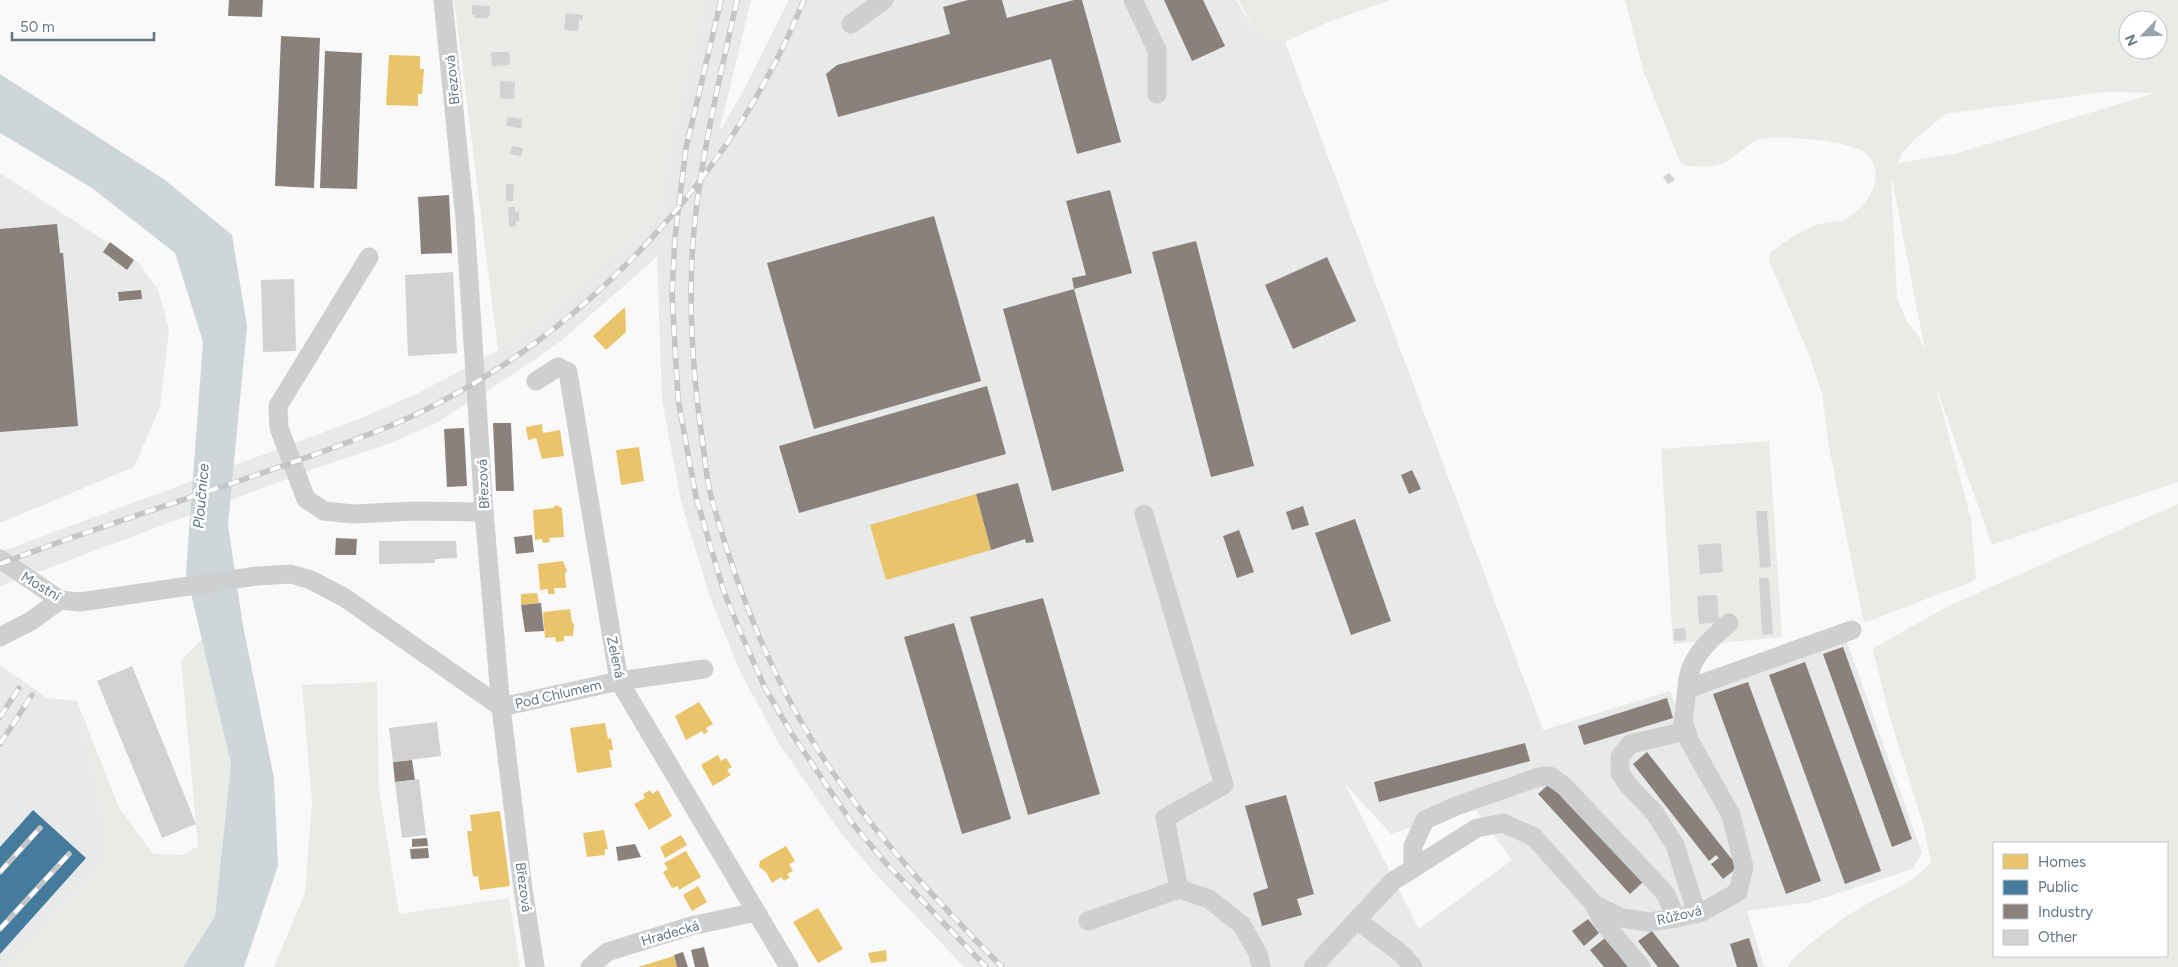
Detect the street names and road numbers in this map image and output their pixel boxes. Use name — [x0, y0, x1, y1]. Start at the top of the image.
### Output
street label: Březová — [441, 54, 464, 106]
street label: Březová — [474, 459, 493, 509]
street label: Mostní — [18, 568, 64, 605]
street label: Zelená — [603, 635, 628, 680]
street label: Pod Chlumem — [513, 676, 603, 713]
street label: Březová — [512, 861, 535, 913]
street label: Růžová — [1655, 902, 1703, 929]
street label: Hradecká — [639, 917, 701, 950]

